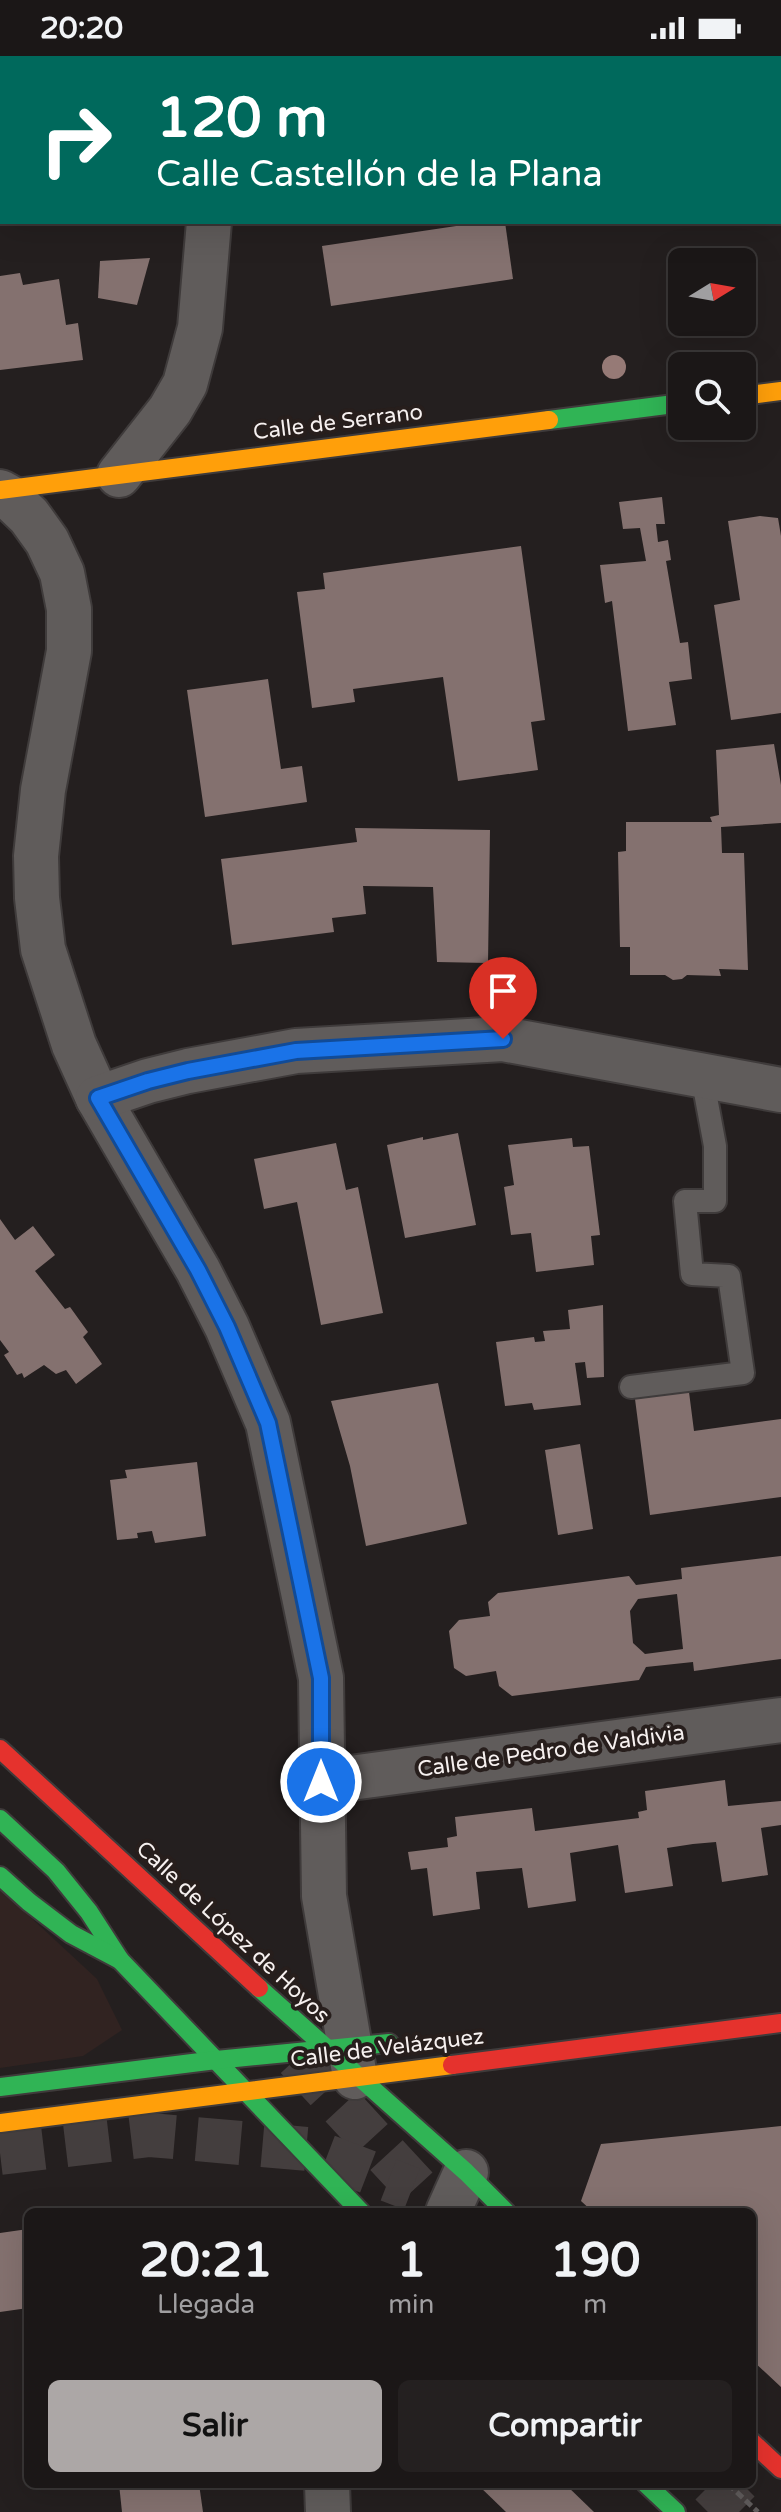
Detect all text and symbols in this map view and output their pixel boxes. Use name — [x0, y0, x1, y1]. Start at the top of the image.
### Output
text: 20:20 — [40, 10, 123, 47]
text: 120 m — [156, 85, 327, 152]
icon: right — [24, 88, 128, 192]
text: Calle Castellón de la Plana — [156, 153, 603, 196]
north arrow — [668, 248, 756, 336]
map controls — [668, 248, 756, 440]
button: search — [668, 352, 756, 440]
street label: Calle de Serrano — [252, 399, 424, 445]
pin — [469, 957, 537, 1039]
icon: arrive — [481, 969, 525, 1013]
street label: Calle de Pedro de Valdivia — [416, 1719, 686, 1783]
position arrow — [279, 1740, 363, 1824]
street label: Calle de López de Hoyos — [131, 1836, 335, 2028]
street label: Calle de Velázquez — [289, 2023, 485, 2073]
text: 20:21 — [140, 2232, 273, 2290]
text: 1 — [396, 2232, 426, 2290]
text: 190 — [550, 2232, 640, 2290]
text: Llegada — [157, 2289, 255, 2320]
text: min — [388, 2289, 434, 2320]
text: m — [583, 2289, 607, 2320]
button: Salir — [48, 2380, 382, 2472]
button: Compartir — [398, 2380, 732, 2472]

